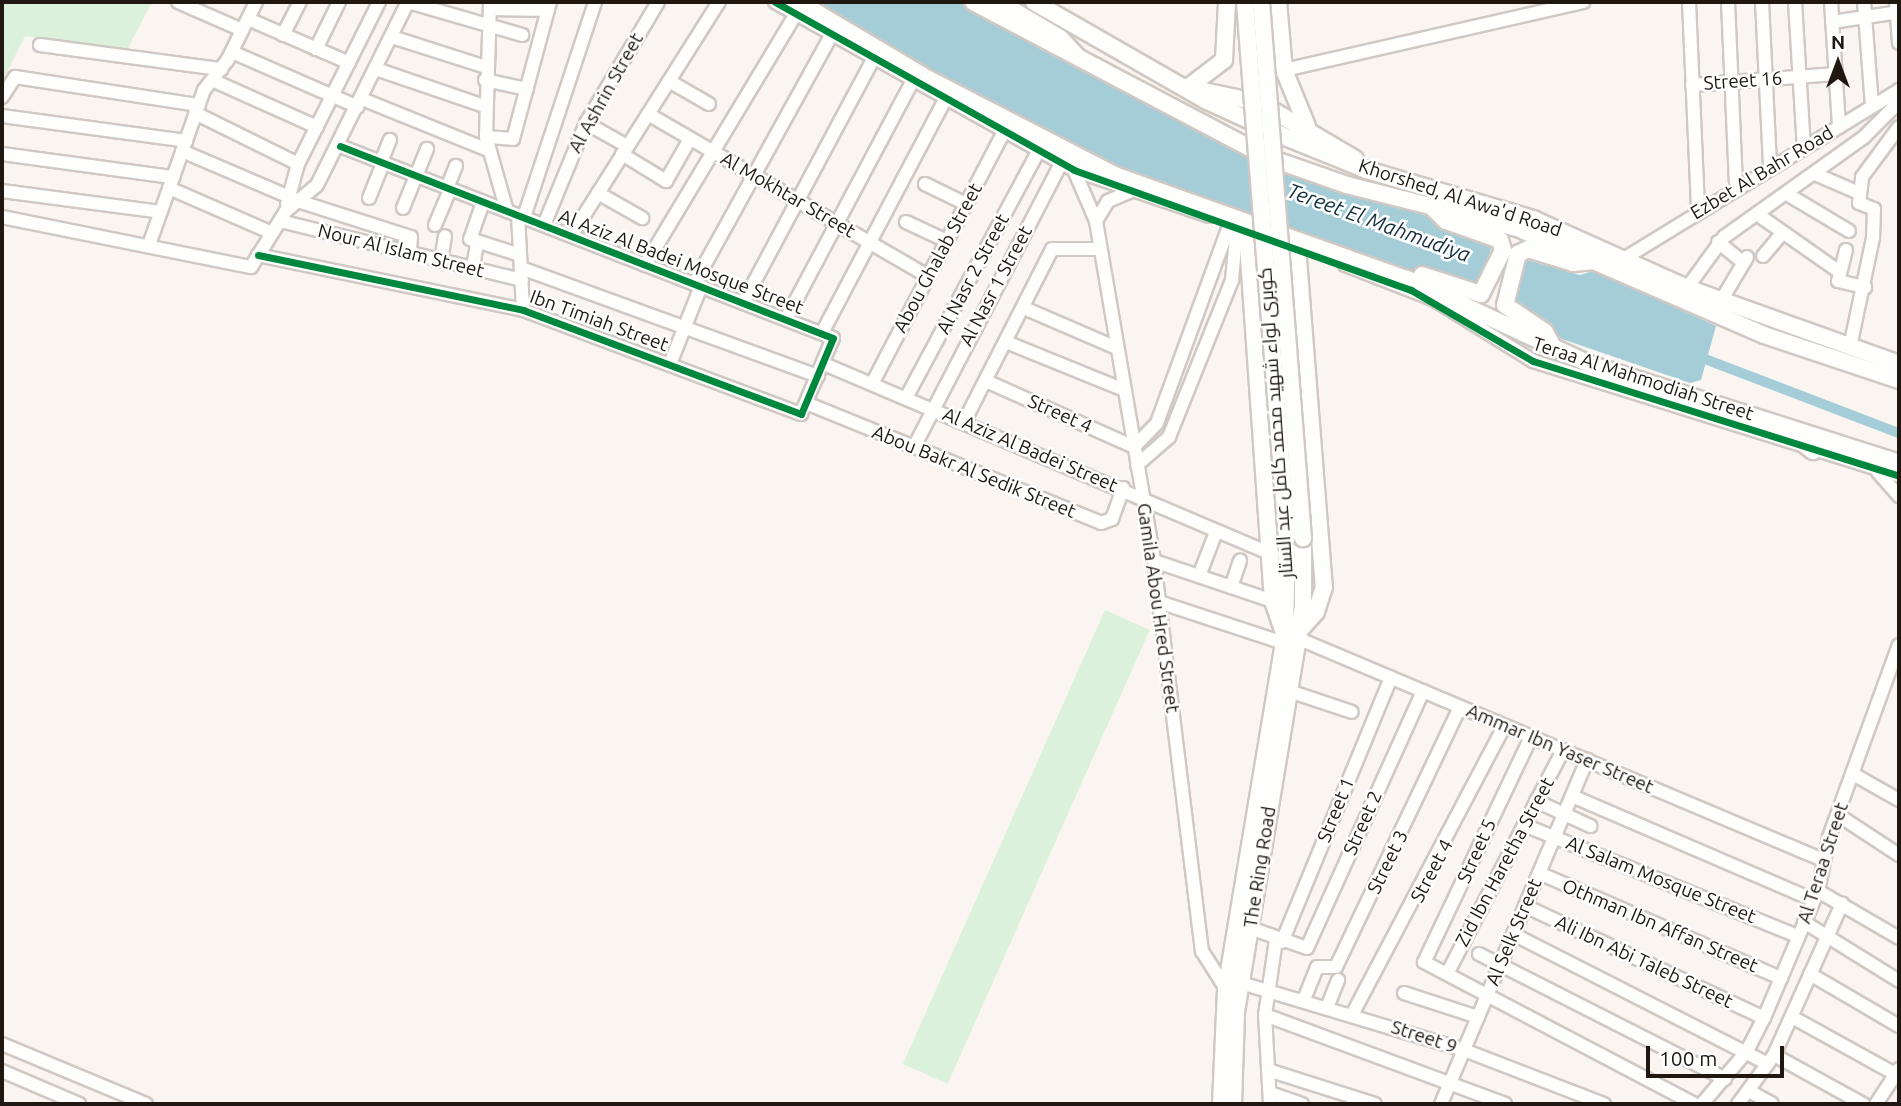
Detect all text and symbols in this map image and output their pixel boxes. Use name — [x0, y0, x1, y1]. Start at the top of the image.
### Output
north arrow — [1803, 28, 1873, 98]
street label: Al Ashrin Street — [564, 29, 648, 157]
text: N — [1831, 31, 1845, 53]
street label: Street 16 — [1703, 67, 1783, 95]
street label: Ezbet Al Bahr Road — [1686, 121, 1838, 225]
street label: Al Mokhtar Street — [717, 147, 859, 243]
street label: Khorshed, Al Awa'd Road — [1356, 154, 1564, 242]
water label: Tereet El Mahmudiya — [1284, 177, 1474, 267]
street label: Abou Ghalab Street — [889, 179, 987, 337]
street label: Al Aziz Al Badei Mosque Street — [555, 205, 807, 319]
street label: Al Nasr 2 Street — [932, 210, 1014, 338]
street label: Nour Al Islam Street — [316, 219, 486, 283]
street label: Al Nasr 1 Street — [955, 222, 1037, 350]
street label: كوبرى لواء شهيد محمد كامل عبد الستار — [1254, 267, 1298, 579]
street label: Ibn Timiah Street — [527, 285, 671, 357]
street label: Teraa Al Mahmodiah Street — [1530, 332, 1756, 426]
street label: Street 4 — [1024, 390, 1096, 438]
street label: Al Aziz Al Badei Street — [939, 403, 1121, 497]
street label: Abou Bakr Al Sedik Street — [869, 421, 1079, 523]
street label: Gamila Abou Hred Street — [1132, 502, 1184, 714]
street label: Ammar Ibn Yaser Street — [1463, 699, 1657, 799]
street label: Zid Ibn Haretha Street — [1451, 773, 1559, 951]
street label: Street 1 — [1313, 774, 1359, 846]
street label: Street 2 — [1339, 787, 1387, 859]
street label: Al Teraa Street — [1793, 800, 1853, 926]
street label: The Ring Road — [1239, 805, 1281, 929]
street label: Street 5 — [1453, 815, 1501, 887]
street label: Street 3 — [1363, 826, 1413, 898]
street label: Al Salam Mosque Street — [1563, 831, 1759, 929]
street label: Street 4 — [1406, 836, 1458, 906]
street label: Othman Ibn Affan Street — [1559, 874, 1761, 978]
street label: Al Selk Street — [1481, 875, 1547, 989]
street label: Ali Ibn Abi Taleb Street — [1552, 911, 1736, 1013]
street label: Street 9 — [1388, 1016, 1460, 1058]
scale bar — [1649, 1032, 1787, 1076]
text: 100 m — [1659, 1046, 1717, 1070]

